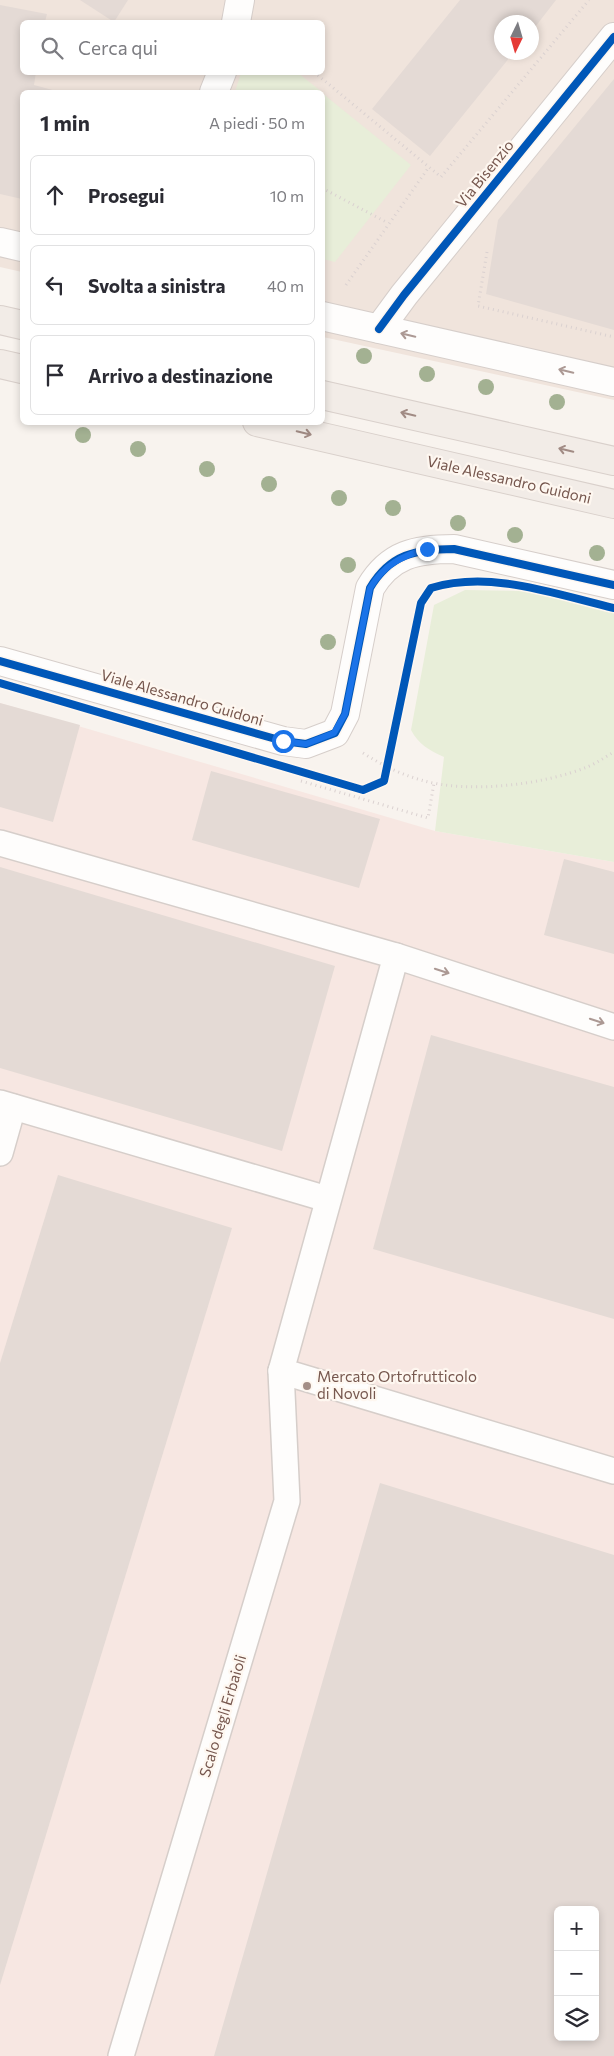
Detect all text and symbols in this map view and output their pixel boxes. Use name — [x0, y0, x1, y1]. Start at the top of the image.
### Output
north arrow — [494, 15, 539, 60]
search box — [20, 20, 325, 75]
icon: search — [38, 34, 66, 62]
text: Cerca qui — [78, 36, 158, 59]
text: 1 min — [40, 110, 90, 135]
text: A piedi · 50 m — [209, 113, 305, 132]
street label: Via Bisenzio — [451, 136, 517, 211]
icon: ahead — [41, 181, 69, 209]
text: Prosegui — [88, 184, 165, 207]
text: 10 m — [270, 186, 304, 205]
icon: left — [41, 271, 69, 299]
text: Svolta a sinistra — [88, 274, 226, 297]
text: 40 m — [267, 276, 304, 295]
one-way arrow — [400, 330, 416, 340]
icon: arrive — [41, 361, 69, 389]
text: Arrivo a destinazione — [88, 364, 273, 387]
one-way arrow — [559, 366, 575, 375]
one-way arrow — [400, 409, 416, 419]
one-way arrow — [296, 429, 312, 438]
one-way arrow — [559, 445, 575, 454]
street label: Viale Alessandro Guidoni — [425, 451, 593, 507]
route end — [416, 538, 439, 561]
street label: Viale Alessandro Guidoni — [99, 665, 266, 729]
route start — [272, 730, 295, 753]
one-way arrow — [434, 967, 450, 977]
one-way arrow — [588, 1017, 604, 1026]
place label: Mercato Ortofrutticolo di Novoli — [317, 1367, 477, 1402]
marker: Mercato Ortofrutticolo di Novoli — [301, 1380, 313, 1392]
street label: Scalo degli Erbaioli — [195, 1652, 249, 1779]
map controls — [554, 1906, 599, 2041]
button: + — [554, 1906, 599, 1951]
button: − — [554, 1951, 599, 1996]
button: layers — [554, 1996, 599, 2041]

